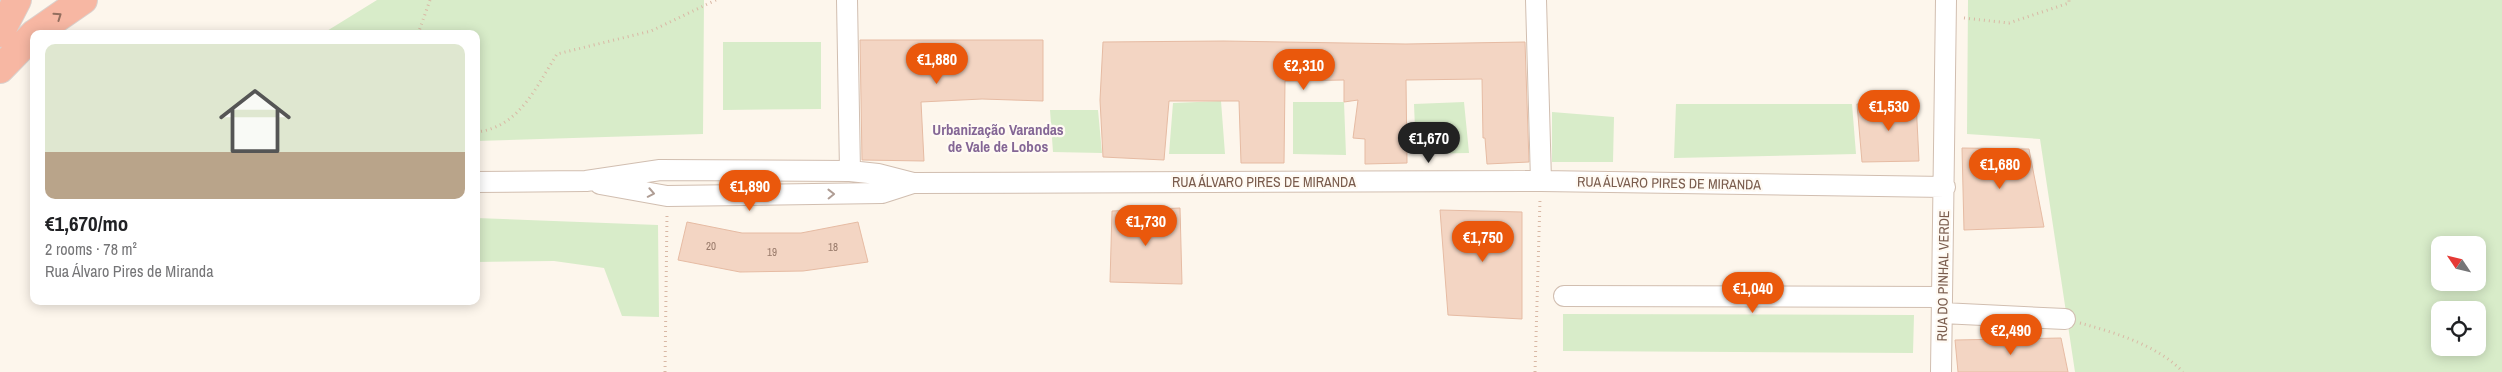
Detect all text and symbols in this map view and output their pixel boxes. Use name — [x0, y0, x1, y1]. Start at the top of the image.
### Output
one-way arrow — [52, 13, 62, 22]
pin: €1,880 — [896, 42, 978, 85]
text: €1,880 — [917, 48, 957, 70]
pin: €2,310 — [1263, 48, 1345, 91]
text: €2,310 — [1284, 54, 1324, 76]
icon: home — [210, 76, 300, 166]
pin: €1,530 — [1848, 90, 1930, 132]
text: €1,530 — [1869, 95, 1909, 117]
district label: Urbanização Varandas de Vale de Lobos — [932, 119, 1064, 157]
pin: €1,670 — [1388, 121, 1470, 164]
text: €1,670 — [1409, 127, 1449, 149]
pin: €1,680 — [1959, 148, 2041, 190]
text: €1,680 — [1980, 153, 2020, 175]
pin: €1,890 — [709, 170, 791, 212]
street label: RUA ÁLVARO PIRES DE MIRANDA — [1577, 172, 1761, 194]
street label: RUA ÁLVARO PIRES DE MIRANDA — [1172, 173, 1356, 191]
text: €1,890 — [730, 175, 770, 197]
one-way arrow — [647, 188, 655, 198]
one-way arrow — [827, 188, 835, 199]
pin: €1,730 — [1105, 204, 1187, 247]
text: €1,670/mo — [45, 209, 128, 238]
text: €1,730 — [1126, 210, 1166, 232]
street label: RUA DO PINHAL VERDE — [1933, 210, 1953, 342]
pin: €1,750 — [1442, 220, 1524, 263]
text: €1,750 — [1463, 226, 1503, 248]
north arrow — [2431, 236, 2486, 291]
map controls — [2431, 236, 2486, 356]
text: 2 rooms · 78 m² — [45, 238, 137, 260]
house number: 20 — [706, 239, 716, 253]
house number: 18 — [828, 240, 838, 254]
house number: 19 — [767, 245, 777, 259]
text: Rua Álvaro Pires de Miranda — [45, 260, 213, 282]
pin: €1,040 — [1712, 272, 1794, 314]
text: €1,040 — [1733, 277, 1773, 299]
button: locate — [2431, 301, 2486, 356]
pin: €2,490 — [1970, 314, 2052, 356]
text: €2,490 — [1991, 319, 2031, 341]

